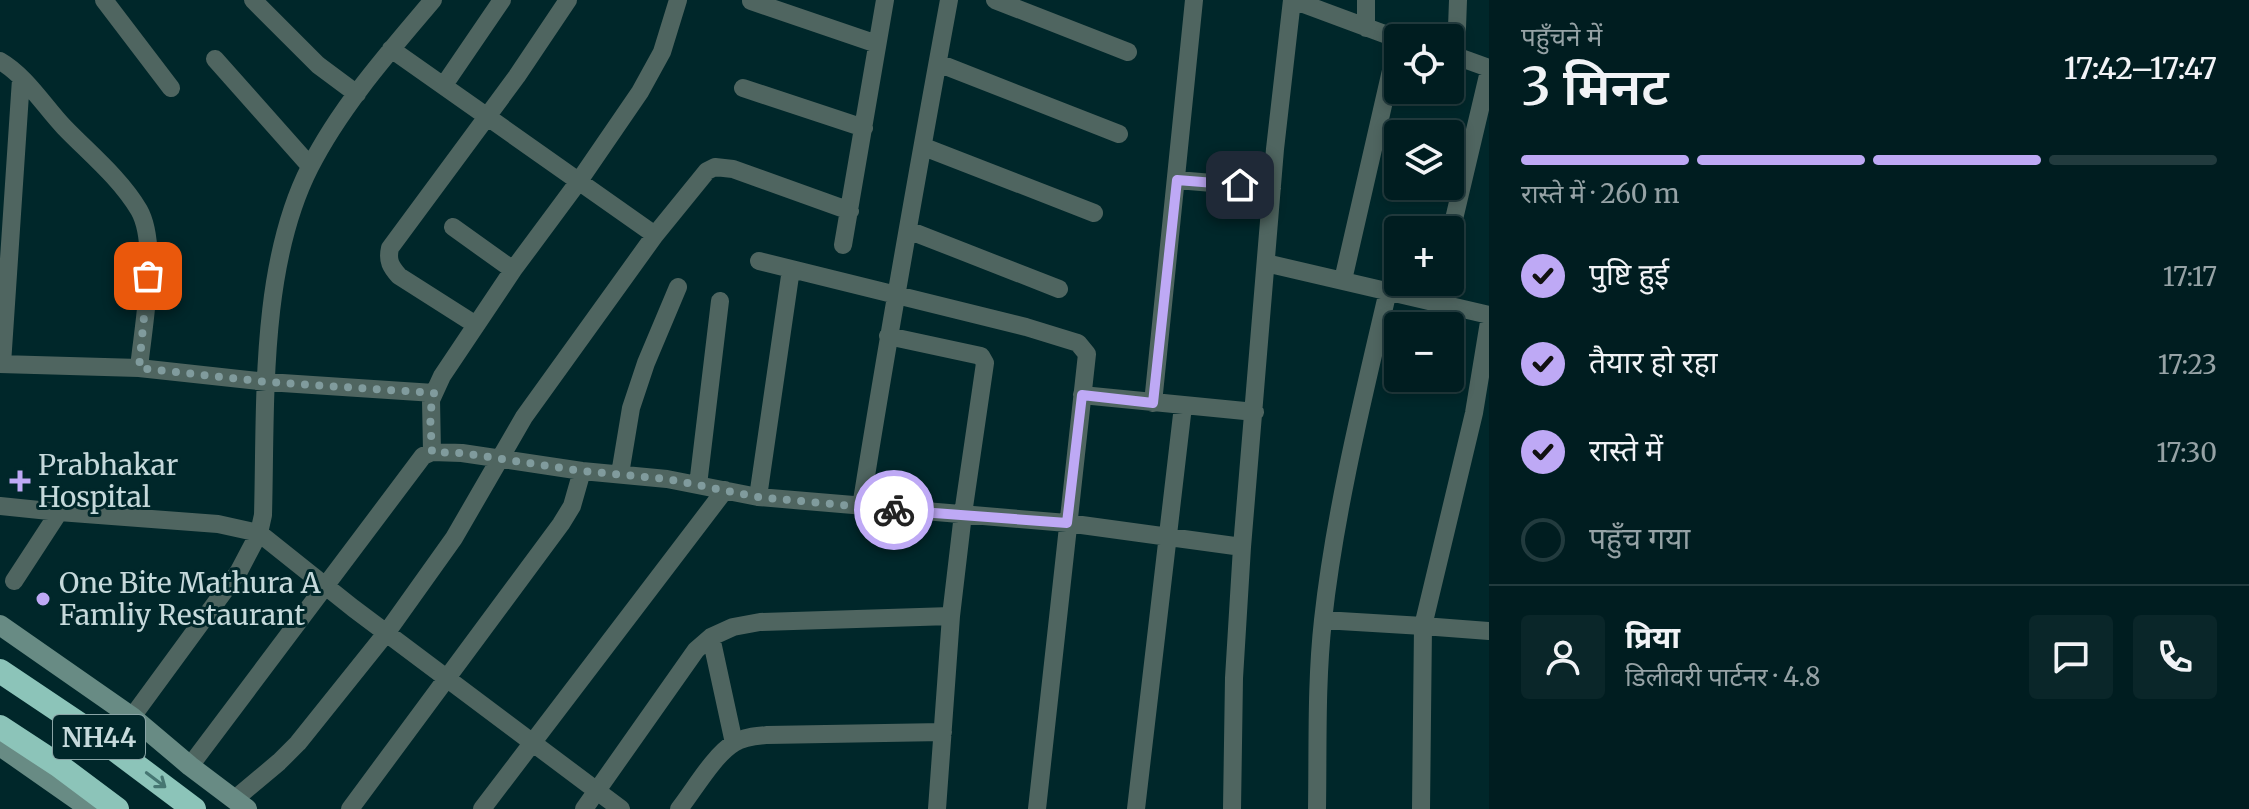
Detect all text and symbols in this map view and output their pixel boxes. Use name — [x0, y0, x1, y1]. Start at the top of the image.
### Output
text: पहुँचने में — [1521, 20, 1602, 53]
map controls — [1384, 24, 1464, 392]
button: locate — [1384, 24, 1464, 104]
text: 17:42–17:47 — [2064, 49, 2217, 87]
text: 3 मिनट — [1521, 54, 1669, 119]
button: layers — [1384, 120, 1464, 200]
pin — [1206, 151, 1274, 219]
icon: home — [1218, 163, 1262, 207]
text: रास्ते में · 260 m — [1521, 177, 1680, 210]
button: + — [1384, 216, 1464, 296]
pin — [114, 242, 182, 310]
icon: bag — [126, 254, 170, 298]
icon: check — [1521, 254, 1565, 298]
text: पुष्टि हुई — [1589, 255, 1669, 293]
text: 17:17 — [2163, 260, 2217, 293]
button: − — [1384, 312, 1464, 392]
icon: check — [1521, 342, 1565, 386]
text: तैयार हो रहा — [1589, 343, 1717, 381]
text: 17:23 — [2158, 348, 2217, 381]
icon: check — [1521, 430, 1565, 474]
text: रास्ते में — [1589, 431, 1663, 469]
text: 17:30 — [2156, 436, 2217, 469]
place label: Prabhakar Hospital — [38, 447, 178, 515]
marker: Prabhakar Hospital — [9, 470, 31, 492]
courier — [854, 470, 934, 550]
icon: bike — [872, 488, 916, 532]
text: पहुँच गया — [1589, 519, 1690, 557]
place label: One Bite Mathura A Famliy Restaurant — [59, 565, 321, 633]
marker: One Bite Mathura A Famliy Restaurant — [34, 590, 52, 608]
button: person — [1521, 615, 1605, 699]
button: chat — [2029, 615, 2113, 699]
button: phone — [2133, 615, 2217, 699]
text: प्रिया — [1625, 618, 1680, 656]
text: डिलीवरी पार्टनर · 4.8 — [1625, 660, 1821, 693]
road number: NH44 — [53, 715, 145, 759]
one-way arrow — [144, 772, 166, 788]

